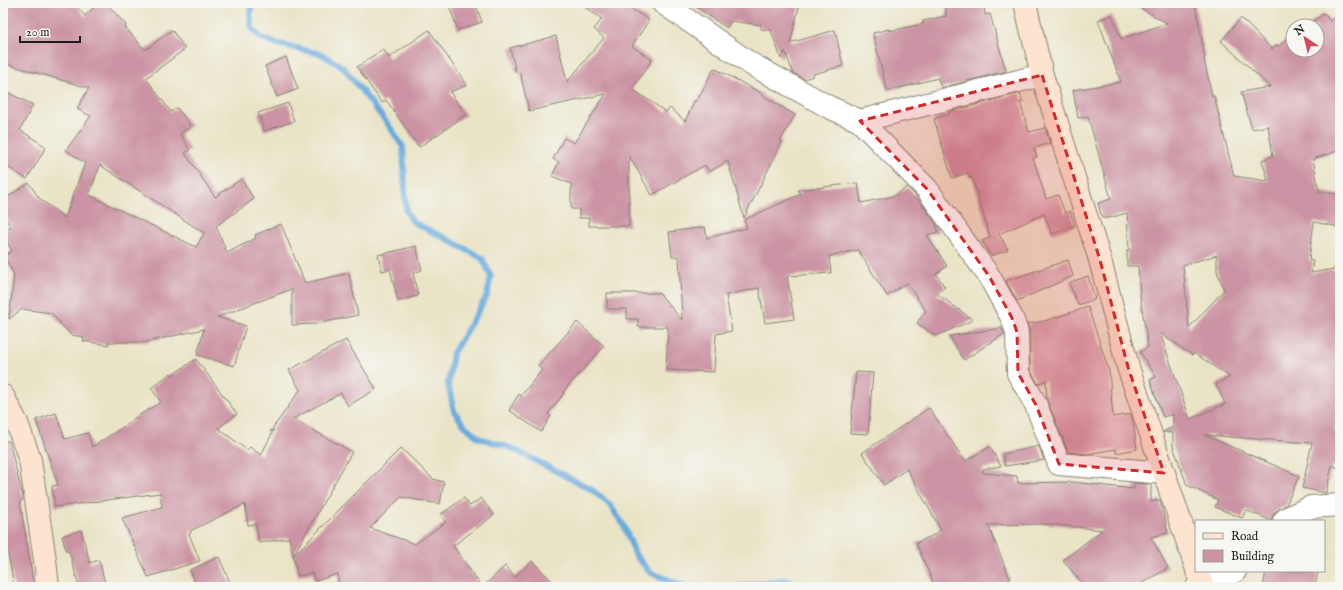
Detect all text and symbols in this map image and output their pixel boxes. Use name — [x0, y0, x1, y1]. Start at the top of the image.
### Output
scale bar — [20, 18, 80, 44]
north arrow — [1285, 18, 1325, 58]
text: N — [1291, 22, 1308, 40]
text: 20 m — [26, 25, 49, 40]
legend — [1195, 520, 1325, 572]
text: Road — [1231, 529, 1259, 544]
text: Building — [1231, 549, 1275, 564]

